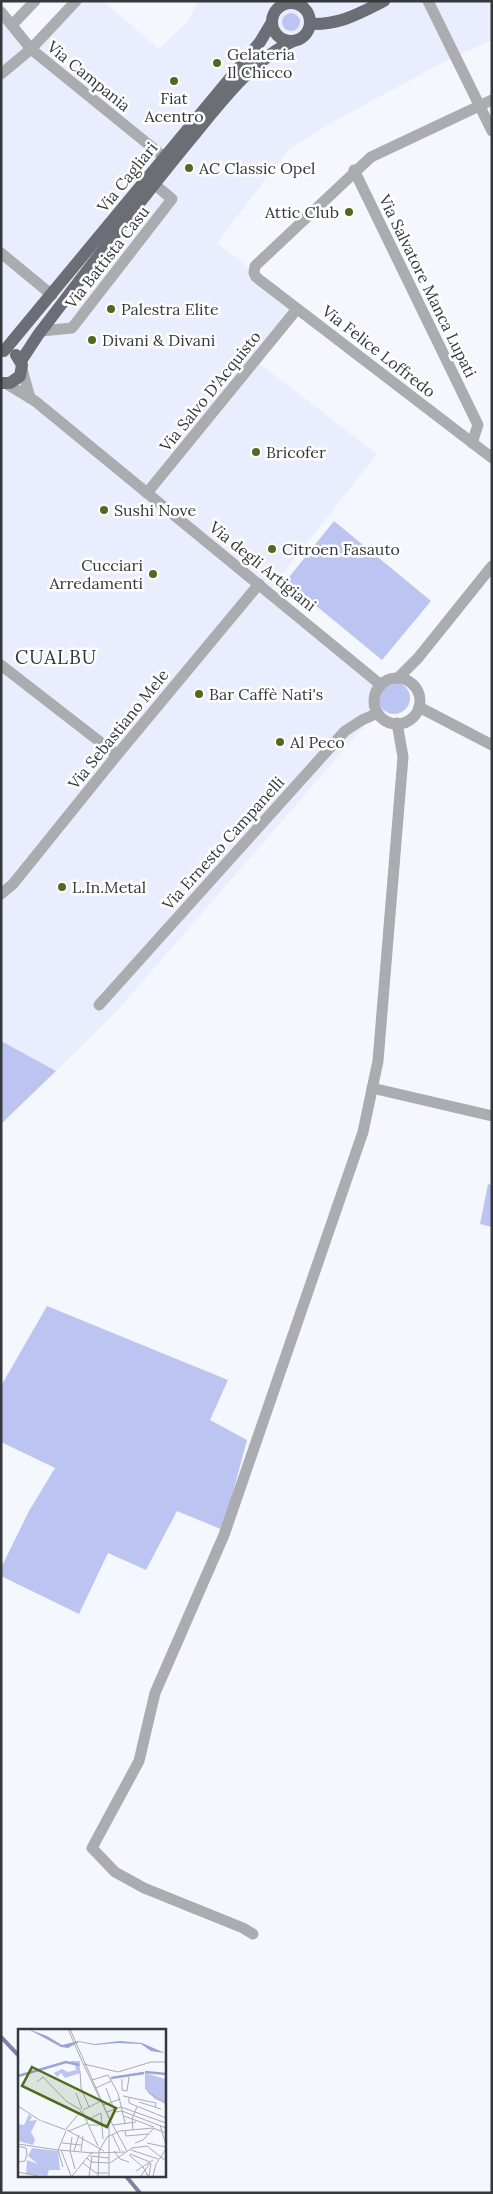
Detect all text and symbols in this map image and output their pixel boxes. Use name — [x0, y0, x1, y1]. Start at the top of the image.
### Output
street label: Via Campania — [43, 36, 135, 116]
place label: Gelateria Il Chicco — [227, 44, 295, 82]
marker: Gelateria Il Chicco — [211, 57, 223, 69]
marker: Fiat Acentro — [168, 75, 180, 87]
place label: Fiat Acentro — [143, 88, 204, 126]
street label: Via Cagliari — [92, 138, 161, 217]
place label: AC Classic Opel — [198, 158, 315, 178]
marker: AC Classic Opel — [183, 162, 195, 174]
street label: Via Salvatore Manca Lupati — [375, 190, 481, 381]
street label: Via Battista Casu — [60, 201, 154, 313]
place label: Attic Club — [264, 202, 339, 222]
marker: Attic Club — [343, 206, 355, 218]
place label: Palestra Elite — [121, 299, 219, 319]
street label: Via Felice Loffredo — [318, 300, 440, 401]
marker: Palestra Elite — [105, 303, 117, 315]
street label: Via Salvo D'Acquisto — [155, 327, 265, 456]
place label: Divani & Divani — [102, 330, 215, 350]
marker: Divani & Divani — [86, 334, 98, 346]
place label: Bricofer — [266, 442, 326, 462]
marker: Bricofer — [250, 446, 262, 458]
place label: Sushi Nove — [114, 500, 197, 520]
marker: Sushi Nove — [98, 504, 110, 516]
street label: Via degli Artigiani — [205, 516, 320, 615]
place label: Citroen Fasauto — [282, 539, 400, 559]
marker: Citroen Fasauto — [266, 543, 278, 555]
place label: Cucciari Arredamenti — [49, 555, 143, 593]
marker: Cucciari Arredamenti — [147, 568, 159, 580]
district label: CUALBU — [15, 645, 97, 669]
street label: Via Sebastiano Mele — [63, 665, 173, 794]
place label: Bar Caffè Nati's — [209, 684, 323, 704]
marker: Bar Caffè Nati's — [193, 688, 205, 700]
place label: Al Peco — [289, 732, 345, 752]
marker: Al Peco — [274, 736, 286, 748]
street label: Via Ernesto Campanelli — [157, 772, 288, 915]
place label: L.In.Metal — [72, 877, 146, 897]
marker: L.In.Metal — [56, 881, 68, 893]
inset map — [18, 2029, 165, 2176]

